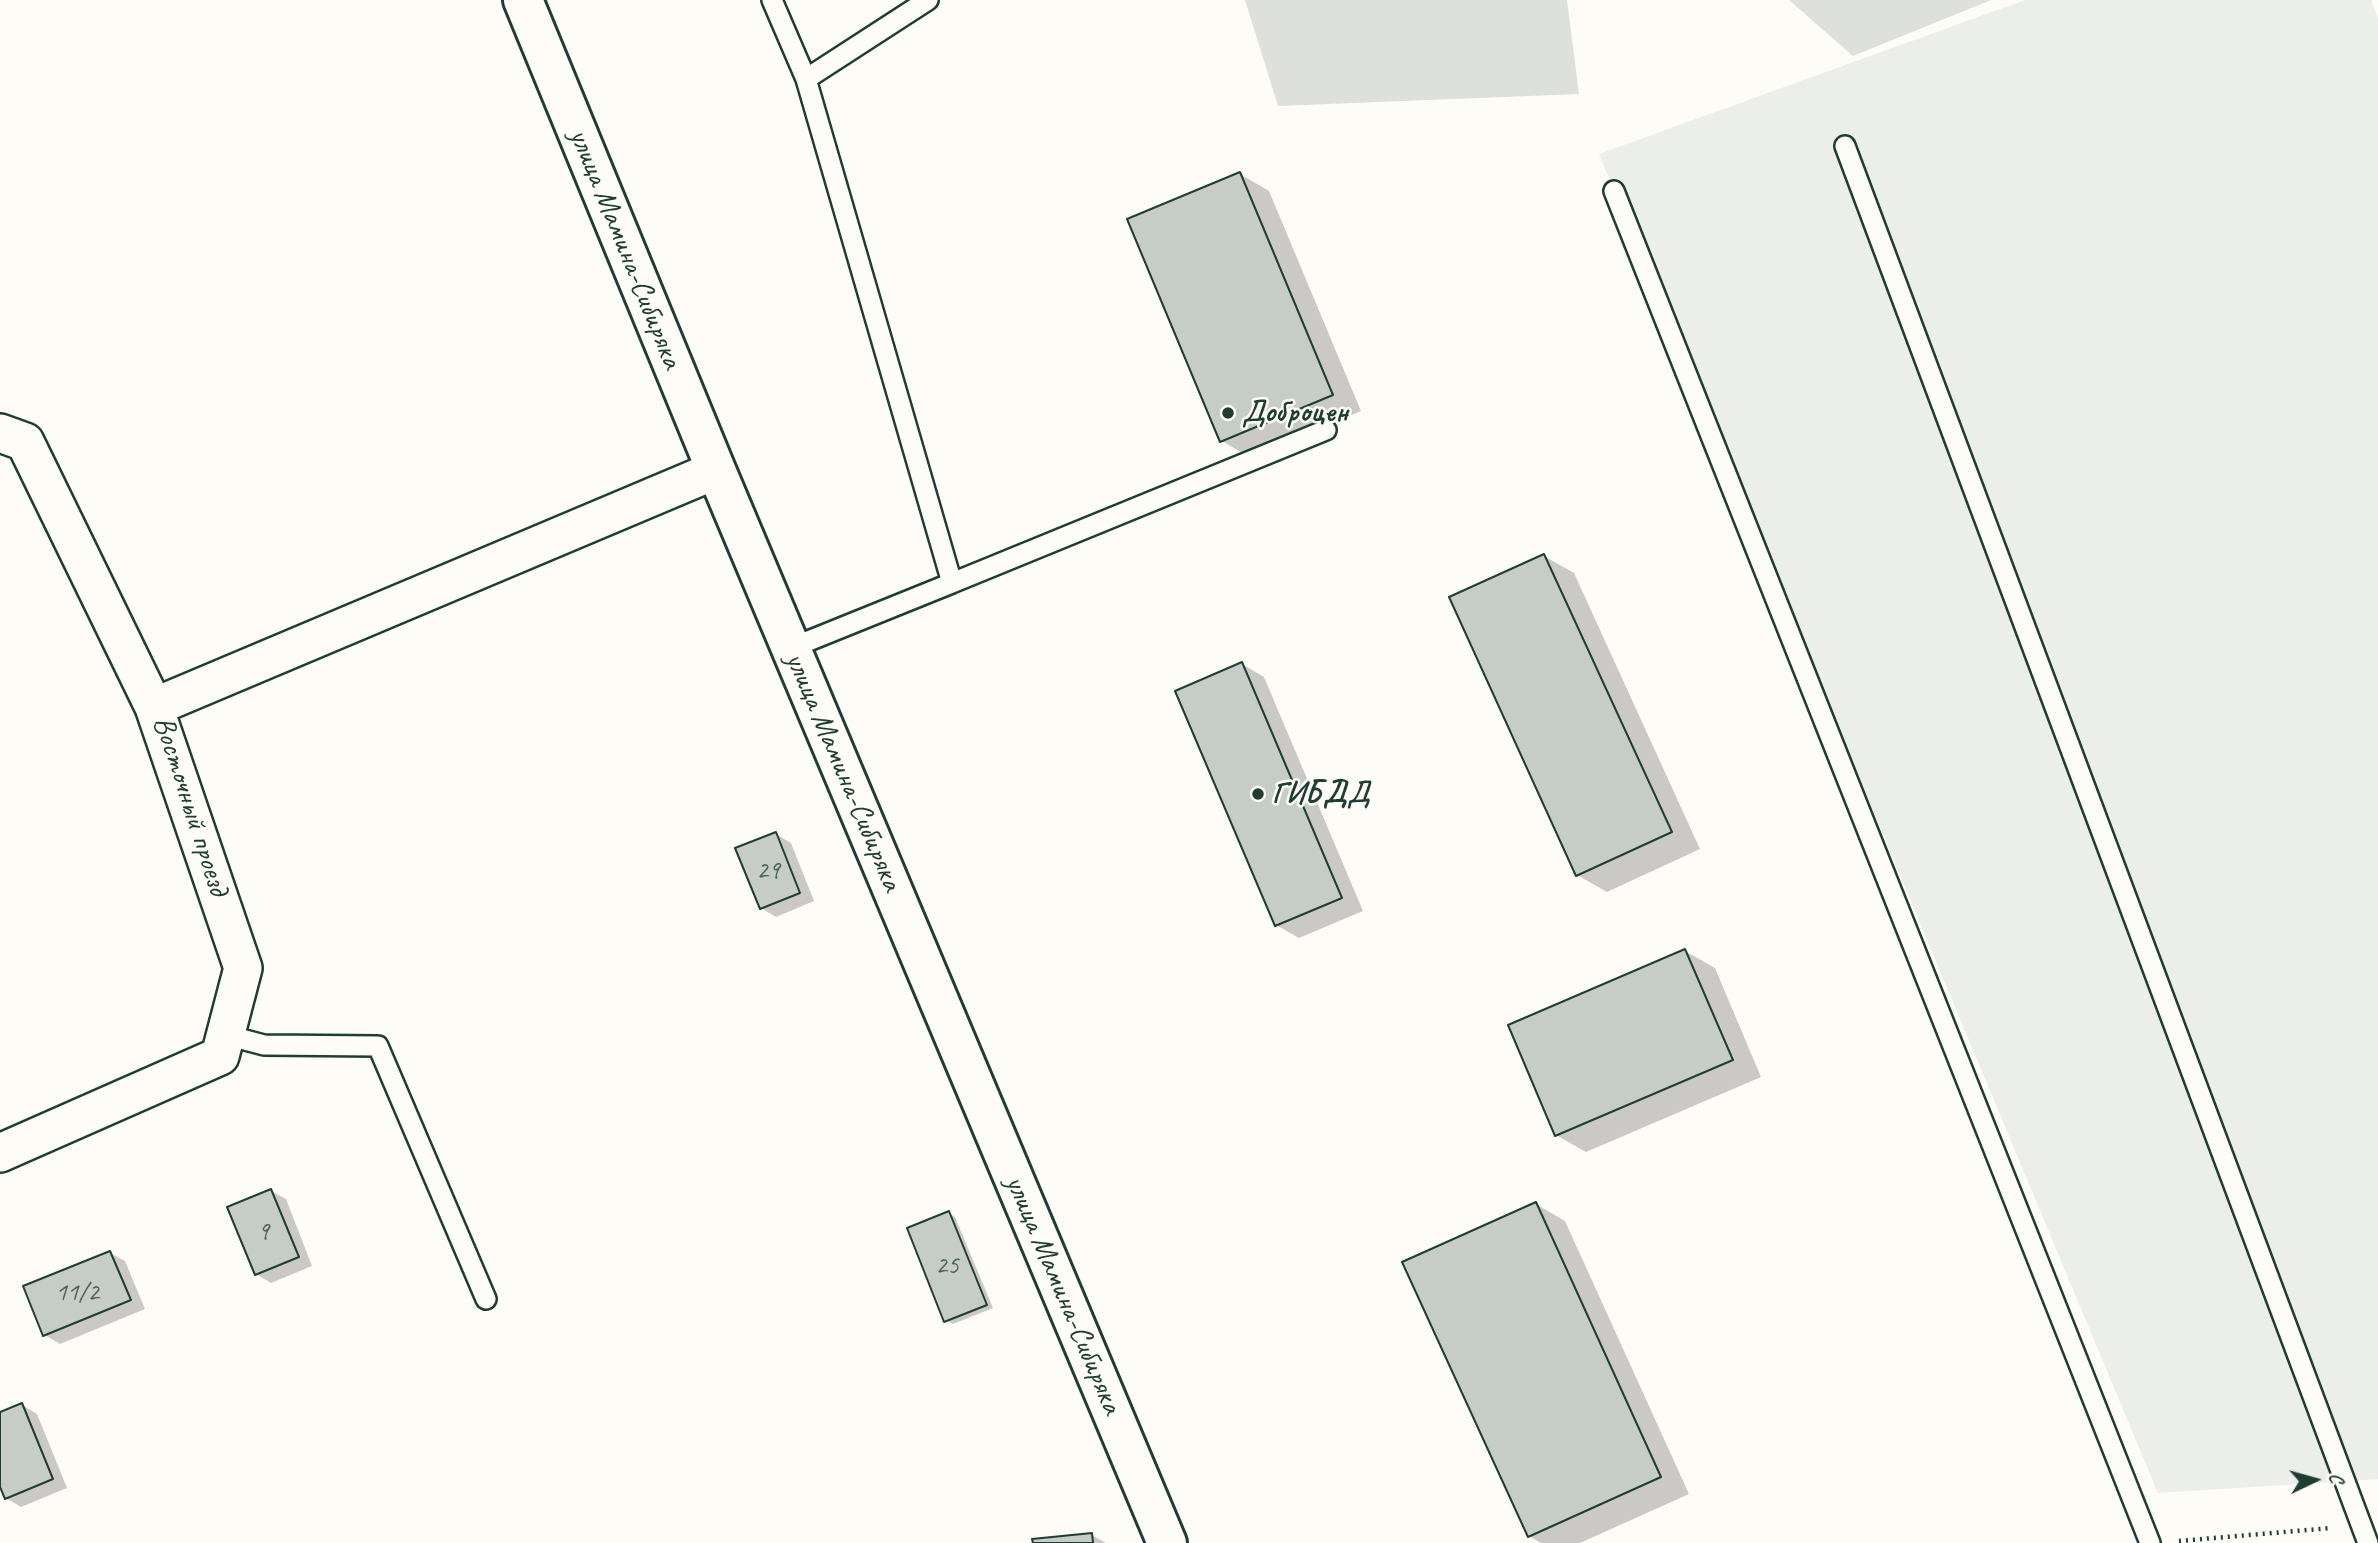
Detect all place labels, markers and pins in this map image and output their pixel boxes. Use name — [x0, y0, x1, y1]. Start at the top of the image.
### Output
place label: Доброцен — [1242, 395, 1348, 431]
marker: Доброцен — [1220, 405, 1236, 421]
place label: ГИБДД — [1272, 776, 1369, 812]
marker: ГИБДД — [1250, 786, 1266, 802]

